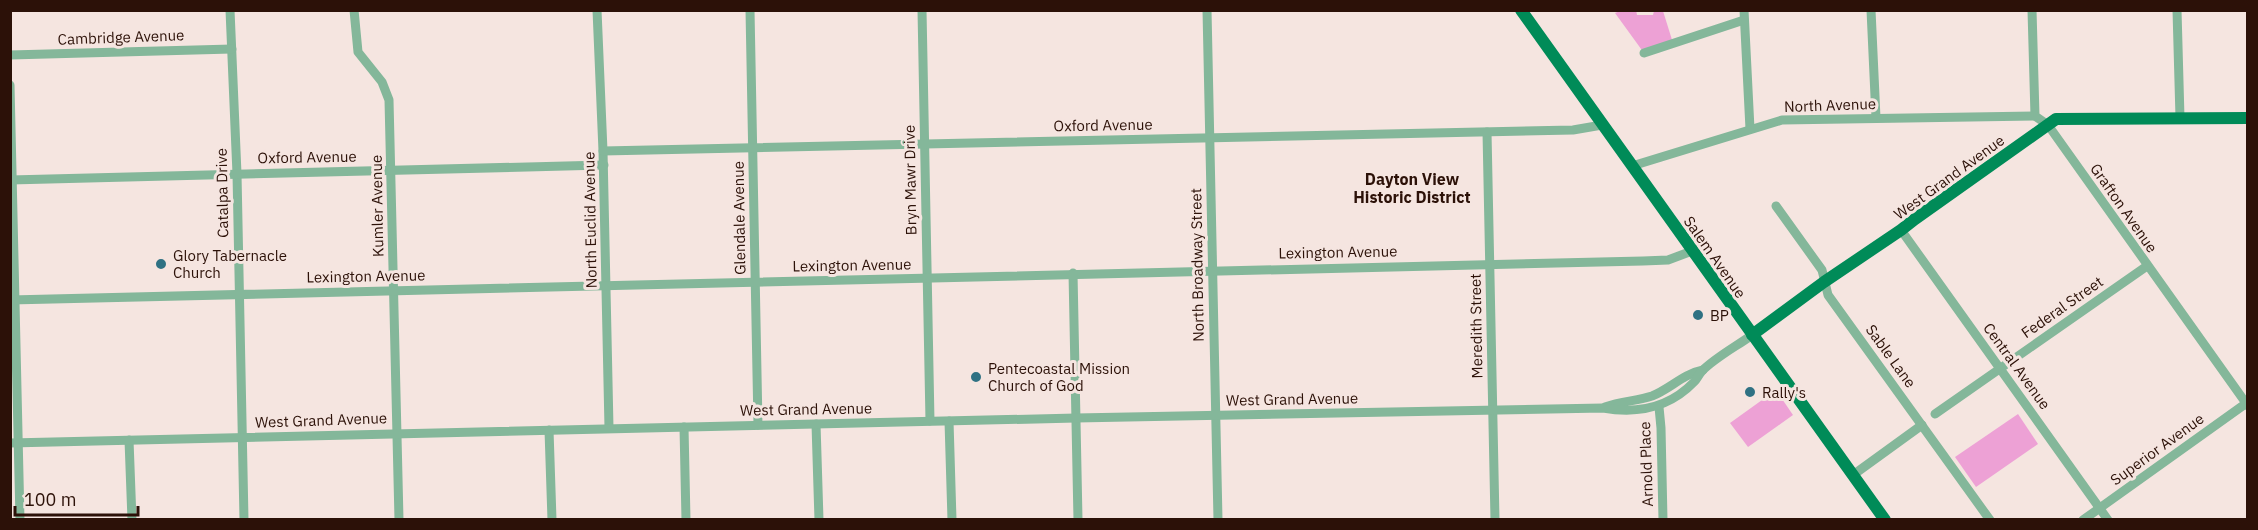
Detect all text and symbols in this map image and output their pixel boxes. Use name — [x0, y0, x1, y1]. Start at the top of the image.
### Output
street label: Cambridge Avenue — [57, 25, 185, 49]
street label: North Avenue — [1784, 94, 1876, 116]
street label: Oxford Avenue — [1053, 115, 1153, 135]
street label: Bryn Mawr Drive — [900, 125, 920, 235]
street label: West Grand Avenue — [1890, 130, 2008, 224]
street label: Oxford Avenue — [257, 147, 357, 167]
street label: Catalpa Drive — [212, 148, 232, 238]
street label: North Euclid Avenue — [579, 151, 601, 289]
street label: Kumler Avenue — [367, 155, 387, 257]
street label: Grafton Avenue — [2086, 160, 2162, 256]
street label: Glendale Avenue — [729, 161, 749, 275]
district label: Dayton View Historic District — [1353, 169, 1471, 207]
street label: North Broadway Street — [1186, 188, 1208, 342]
street label: Salem Avenue — [1680, 212, 1750, 302]
street label: Lexington Avenue — [1278, 241, 1398, 263]
place label: Glory Tabernacle Church — [173, 246, 287, 282]
street label: Lexington Avenue — [792, 254, 912, 276]
marker: Glory Tabernacle Church — [154, 257, 168, 271]
street label: Lexington Avenue — [306, 265, 426, 287]
street label: Federal Street — [2017, 272, 2107, 342]
street label: Meredith Street — [1466, 273, 1486, 379]
place label: BP — [1710, 306, 1729, 325]
marker: BP — [1691, 308, 1705, 322]
street label: Central Avenue — [1979, 319, 2055, 413]
street label: Sable Lane — [1862, 321, 1920, 391]
place label: Pentecoastal Mission Church of God — [988, 359, 1130, 395]
marker: Pentecoastal Mission Church of God — [969, 370, 983, 384]
place label: Rally's — [1762, 383, 1806, 402]
marker: Rally's — [1743, 385, 1757, 399]
street label: West Grand Avenue — [1226, 388, 1358, 410]
street label: West Grand Avenue — [740, 398, 872, 420]
street label: West Grand Avenue — [255, 408, 387, 432]
street label: Superior Avenue — [2107, 409, 2207, 489]
street label: Arnold Place — [1635, 421, 1657, 507]
scale bar — [15, 479, 138, 517]
text: 100 m — [24, 488, 76, 511]

